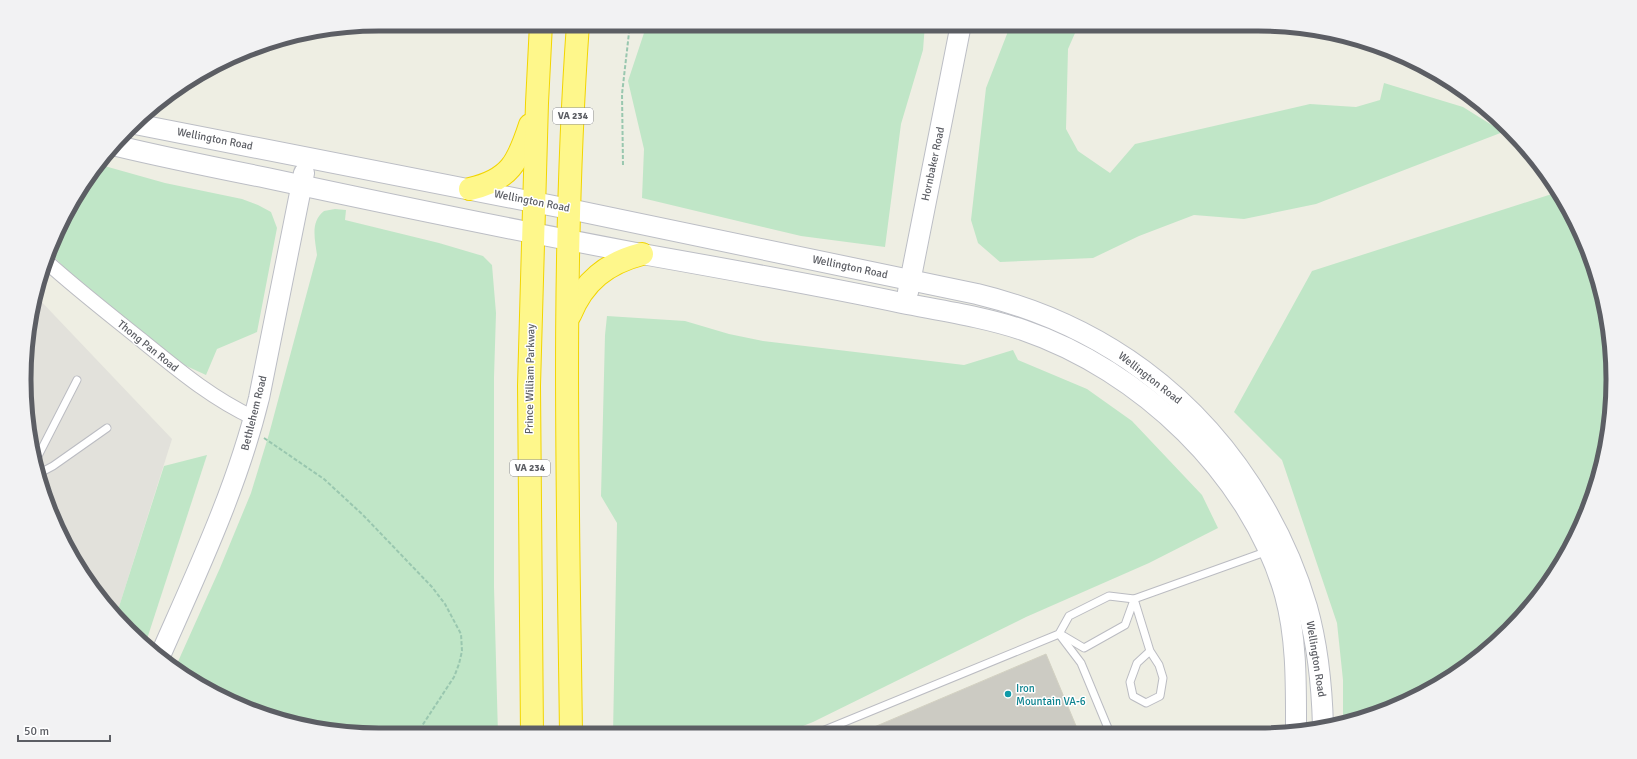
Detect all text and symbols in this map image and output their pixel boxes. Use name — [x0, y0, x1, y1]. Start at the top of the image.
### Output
road number: VA 234 — [553, 108, 593, 124]
street label: Wellington Road — [176, 125, 254, 153]
street label: Hornbaker Road — [919, 126, 947, 202]
street label: Wellington Road — [493, 187, 571, 215]
street label: Wellington Road — [811, 253, 889, 281]
street label: Thong Pan Road — [115, 317, 181, 375]
street label: Prince William Parkway — [523, 323, 537, 434]
street label: Wellington Road — [1116, 349, 1184, 407]
street label: Bethlehem Road — [238, 374, 270, 452]
road number: VA 234 — [510, 460, 550, 476]
street label: Wellington Road — [1304, 620, 1328, 698]
place label: Iron Mountain VA-6 — [1016, 682, 1086, 708]
marker: Iron Mountain VA-6 — [1003, 689, 1013, 699]
scale bar — [18, 717, 110, 743]
text: 50 m — [24, 724, 49, 739]

